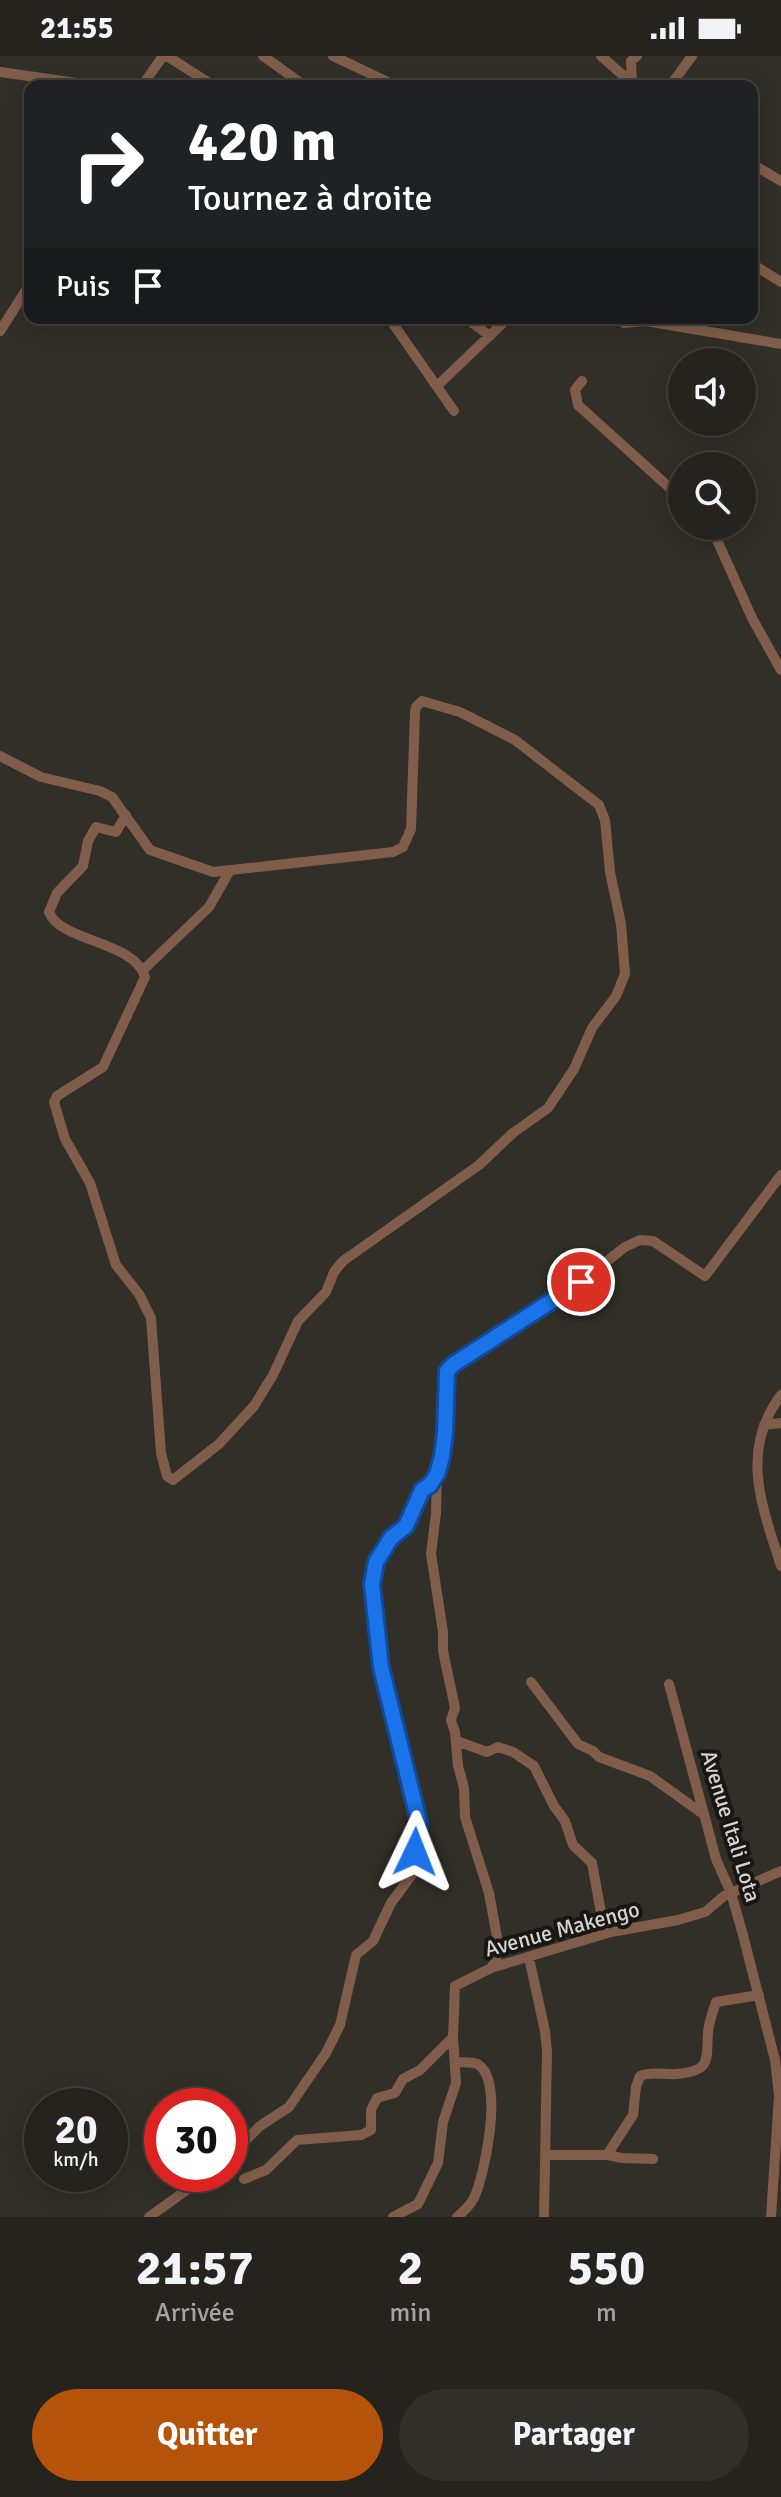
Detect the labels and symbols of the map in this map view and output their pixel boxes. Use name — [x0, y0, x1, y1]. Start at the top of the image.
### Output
pin — [547, 1248, 615, 1316]
street label: Avenue Itali Lota — [695, 1747, 767, 1905]
position arrow — [373, 1810, 457, 1894]
street label: Avenue Makengo — [482, 1895, 642, 1963]
speed limit sign: 30 — [144, 2088, 248, 2192]

